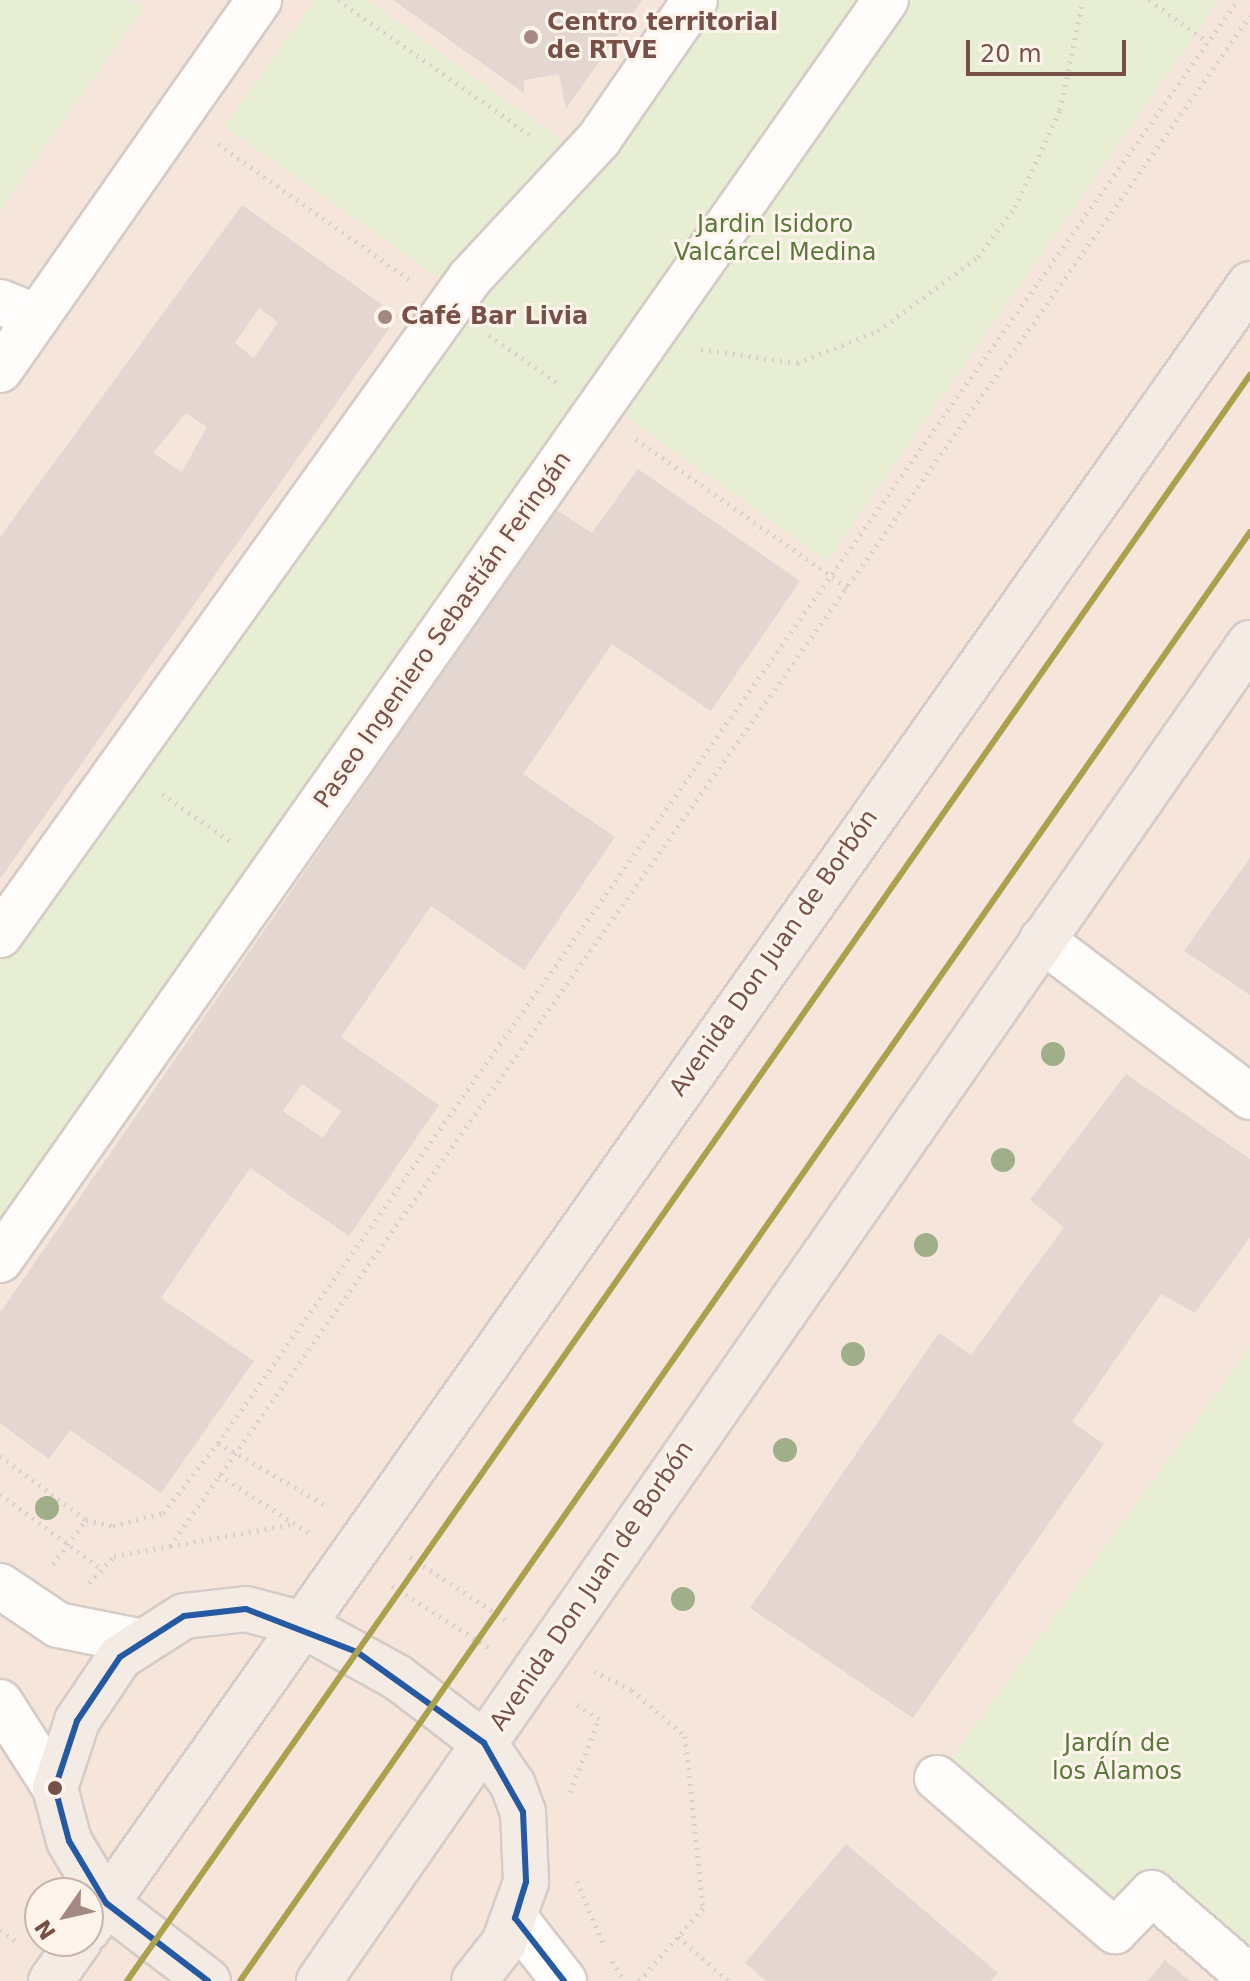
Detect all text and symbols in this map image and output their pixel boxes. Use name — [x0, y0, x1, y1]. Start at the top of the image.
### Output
place label: Centro territorial de RTVE — [547, 9, 778, 65]
scale bar — [970, 24, 1130, 74]
marker: Centro territorial de RTVE — [522, 28, 540, 46]
text: 20 m — [980, 40, 1042, 68]
park label: Jardin Isidoro Valcárcel Medina — [674, 211, 876, 267]
place label: Café Bar Livia — [401, 303, 588, 331]
marker: Café Bar Livia — [376, 308, 394, 326]
street label: Paseo Ingeniero Sebastián Feringán — [308, 446, 578, 814]
street label: Avenida Don Juan de Borbón — [664, 804, 884, 1102]
street label: Avenida Don Juan de Borbón — [484, 1436, 700, 1736]
park label: Jardín de los Álamos — [1052, 1730, 1182, 1786]
unlabelled marker — [47, 1780, 63, 1796]
north arrow — [24, 1877, 104, 1957]
text: N — [30, 1915, 61, 1944]

